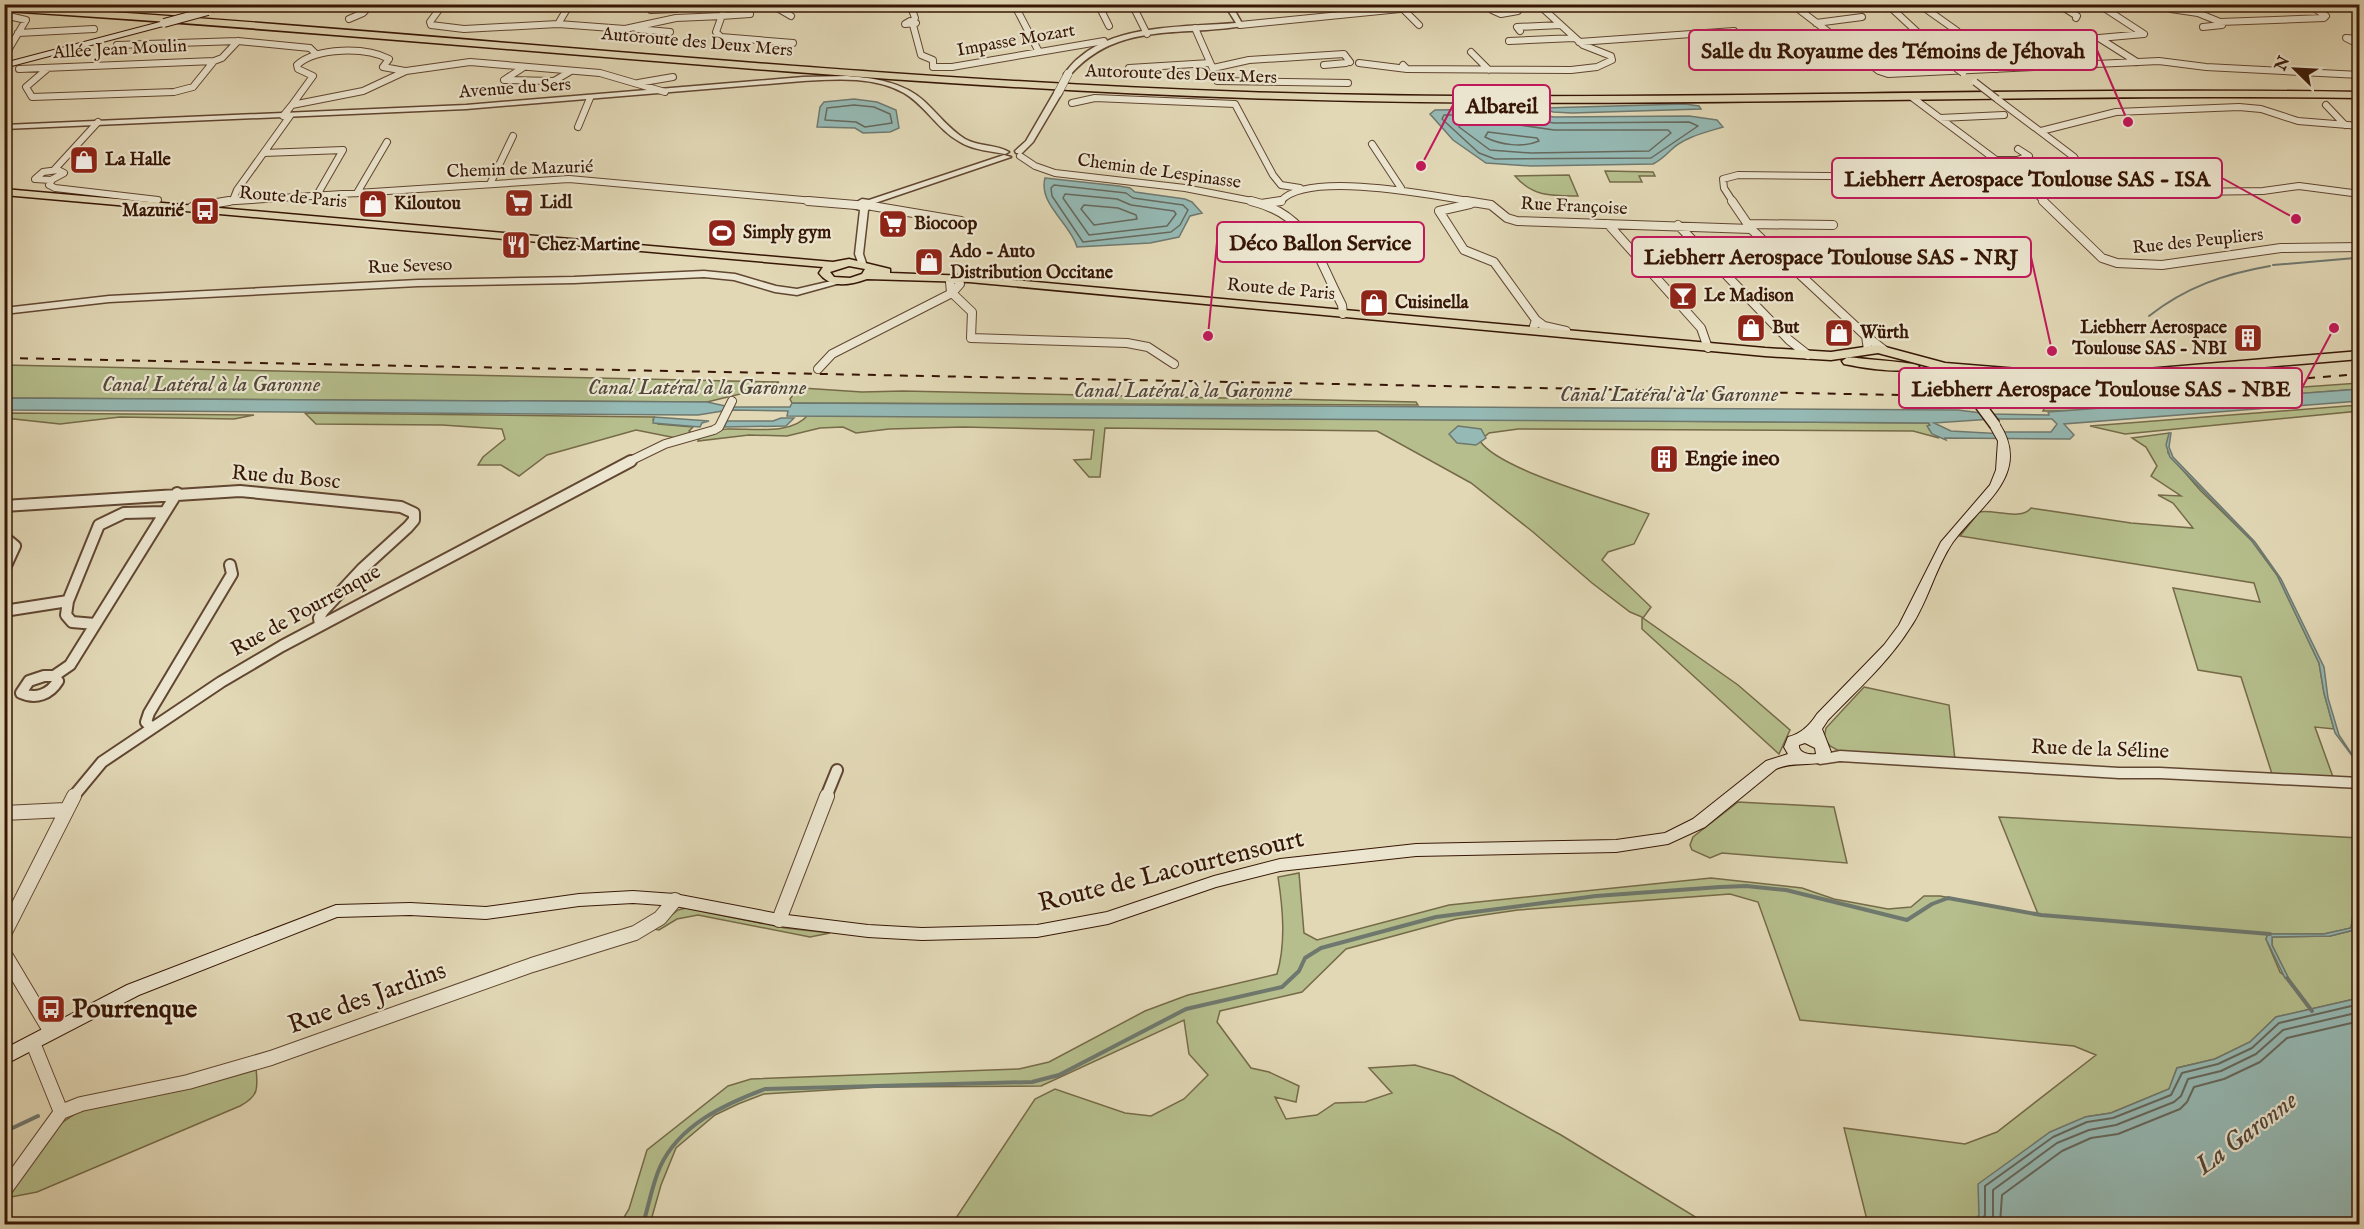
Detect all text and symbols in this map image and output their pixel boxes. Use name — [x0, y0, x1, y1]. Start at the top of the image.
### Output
street label: Impasse Mozart — [955, 19, 1077, 63]
street label: Autoroute des Deux Mers — [599, 23, 794, 63]
callout: Salle du Royaume des Témoins de Jéhovah — [1689, 30, 2097, 70]
street label: Allée Jean Moulin — [52, 35, 188, 65]
text: Salle du Royaume des Témoins de Jéhovah — [1701, 38, 2085, 66]
north arrow — [2265, 39, 2325, 99]
text: N — [2271, 53, 2295, 75]
street label: Autoroute des Deux Mers — [1084, 60, 1277, 90]
street label: Avenue du Sers — [457, 74, 572, 104]
callout: Albareil — [1453, 85, 1550, 125]
text: Albareil — [1465, 93, 1539, 121]
shop icon: La Halle — [68, 144, 100, 176]
place label: La Halle — [105, 149, 172, 172]
street label: Chemin de Lespinasse — [1076, 149, 1242, 195]
street label: Chemin de Mazurié — [446, 156, 594, 184]
callout: Liebherr Aerospace Toulouse SAS - ISA — [1832, 158, 2222, 198]
text: Liebherr Aerospace Toulouse SAS - ISA — [1844, 166, 2211, 194]
street label: Route de Paris — [238, 182, 348, 214]
supermarket icon: Lidl — [503, 187, 535, 219]
shop icon: Kiloutou — [357, 188, 389, 220]
place label: Lidl — [540, 192, 573, 215]
place label: Kiloutou — [394, 193, 461, 216]
street label: Rue Françoise — [1520, 193, 1628, 221]
bus stop icon: Mazurié — [189, 195, 221, 227]
place label: Mazurié — [122, 200, 185, 223]
supermarket icon: Biocoop — [877, 208, 909, 240]
place label: Biocoop — [914, 213, 977, 236]
sports icon: Simply gym — [706, 217, 738, 249]
place label: Simply gym — [743, 222, 831, 245]
callout: Déco Ballon Service — [1217, 222, 1424, 262]
street label: Rue des Peupliers — [2131, 224, 2265, 260]
restaurant icon: Chez Martine — [500, 229, 532, 261]
text: Déco Ballon Service — [1229, 230, 1411, 258]
place label: Chez Martine — [537, 234, 641, 257]
callout: Liebherr Aerospace Toulouse SAS - NRJ — [1632, 237, 2031, 277]
place label: Ado - Auto Distribution Occitane — [949, 241, 1114, 285]
text: Liebherr Aerospace Toulouse SAS - NRJ — [1644, 244, 2018, 272]
shop icon: Ado - Auto Distribution Occitane — [913, 246, 945, 278]
street label: Rue Seveso — [367, 254, 453, 280]
street label: Route de Paris — [1226, 274, 1336, 306]
bar icon: Le Madison — [1667, 280, 1699, 312]
place label: Le Madison — [1704, 285, 1794, 308]
shop icon: Cuisinella — [1358, 287, 1390, 319]
place label: Cuisinella — [1395, 292, 1470, 315]
shop icon: But — [1735, 312, 1767, 344]
place label: But — [1772, 317, 1800, 340]
shop icon: Würth — [1823, 317, 1855, 349]
place label: Liebherr Aerospace Toulouse SAS - NBI — [2071, 317, 2228, 361]
place label: Würth — [1859, 322, 1909, 345]
building icon: Liebherr Aerospace Toulouse SAS - NBI — [2232, 322, 2264, 354]
callout: Liebherr Aerospace Toulouse SAS - NBE — [1899, 368, 2302, 408]
water label: Canal Latéral à la Garonne — [102, 371, 321, 399]
water label: Canal Latéral à la Garonne — [588, 374, 807, 402]
text: Liebherr Aerospace Toulouse SAS - NBE — [1911, 376, 2291, 404]
water label: Canal Latéral à la Garonne — [1074, 377, 1293, 405]
water label: Canal Latéral à la Garonne — [1560, 381, 1779, 409]
building icon: Engie ineo — [1648, 443, 1680, 475]
place label: Engie ineo — [1685, 446, 1780, 473]
street label: Rue du Bosc — [230, 460, 342, 496]
street label: Rue de Pourrenque — [226, 558, 386, 663]
street label: Rue de la Séline — [2030, 734, 2170, 766]
street label: Route de Lacourtensourt — [1035, 822, 1307, 920]
street label: Rue des Jardins — [283, 954, 451, 1042]
bus stop icon: Pourrenque — [35, 993, 67, 1025]
place label: Pourrenque — [72, 993, 197, 1026]
water label: La Garonne — [2188, 1085, 2305, 1184]

